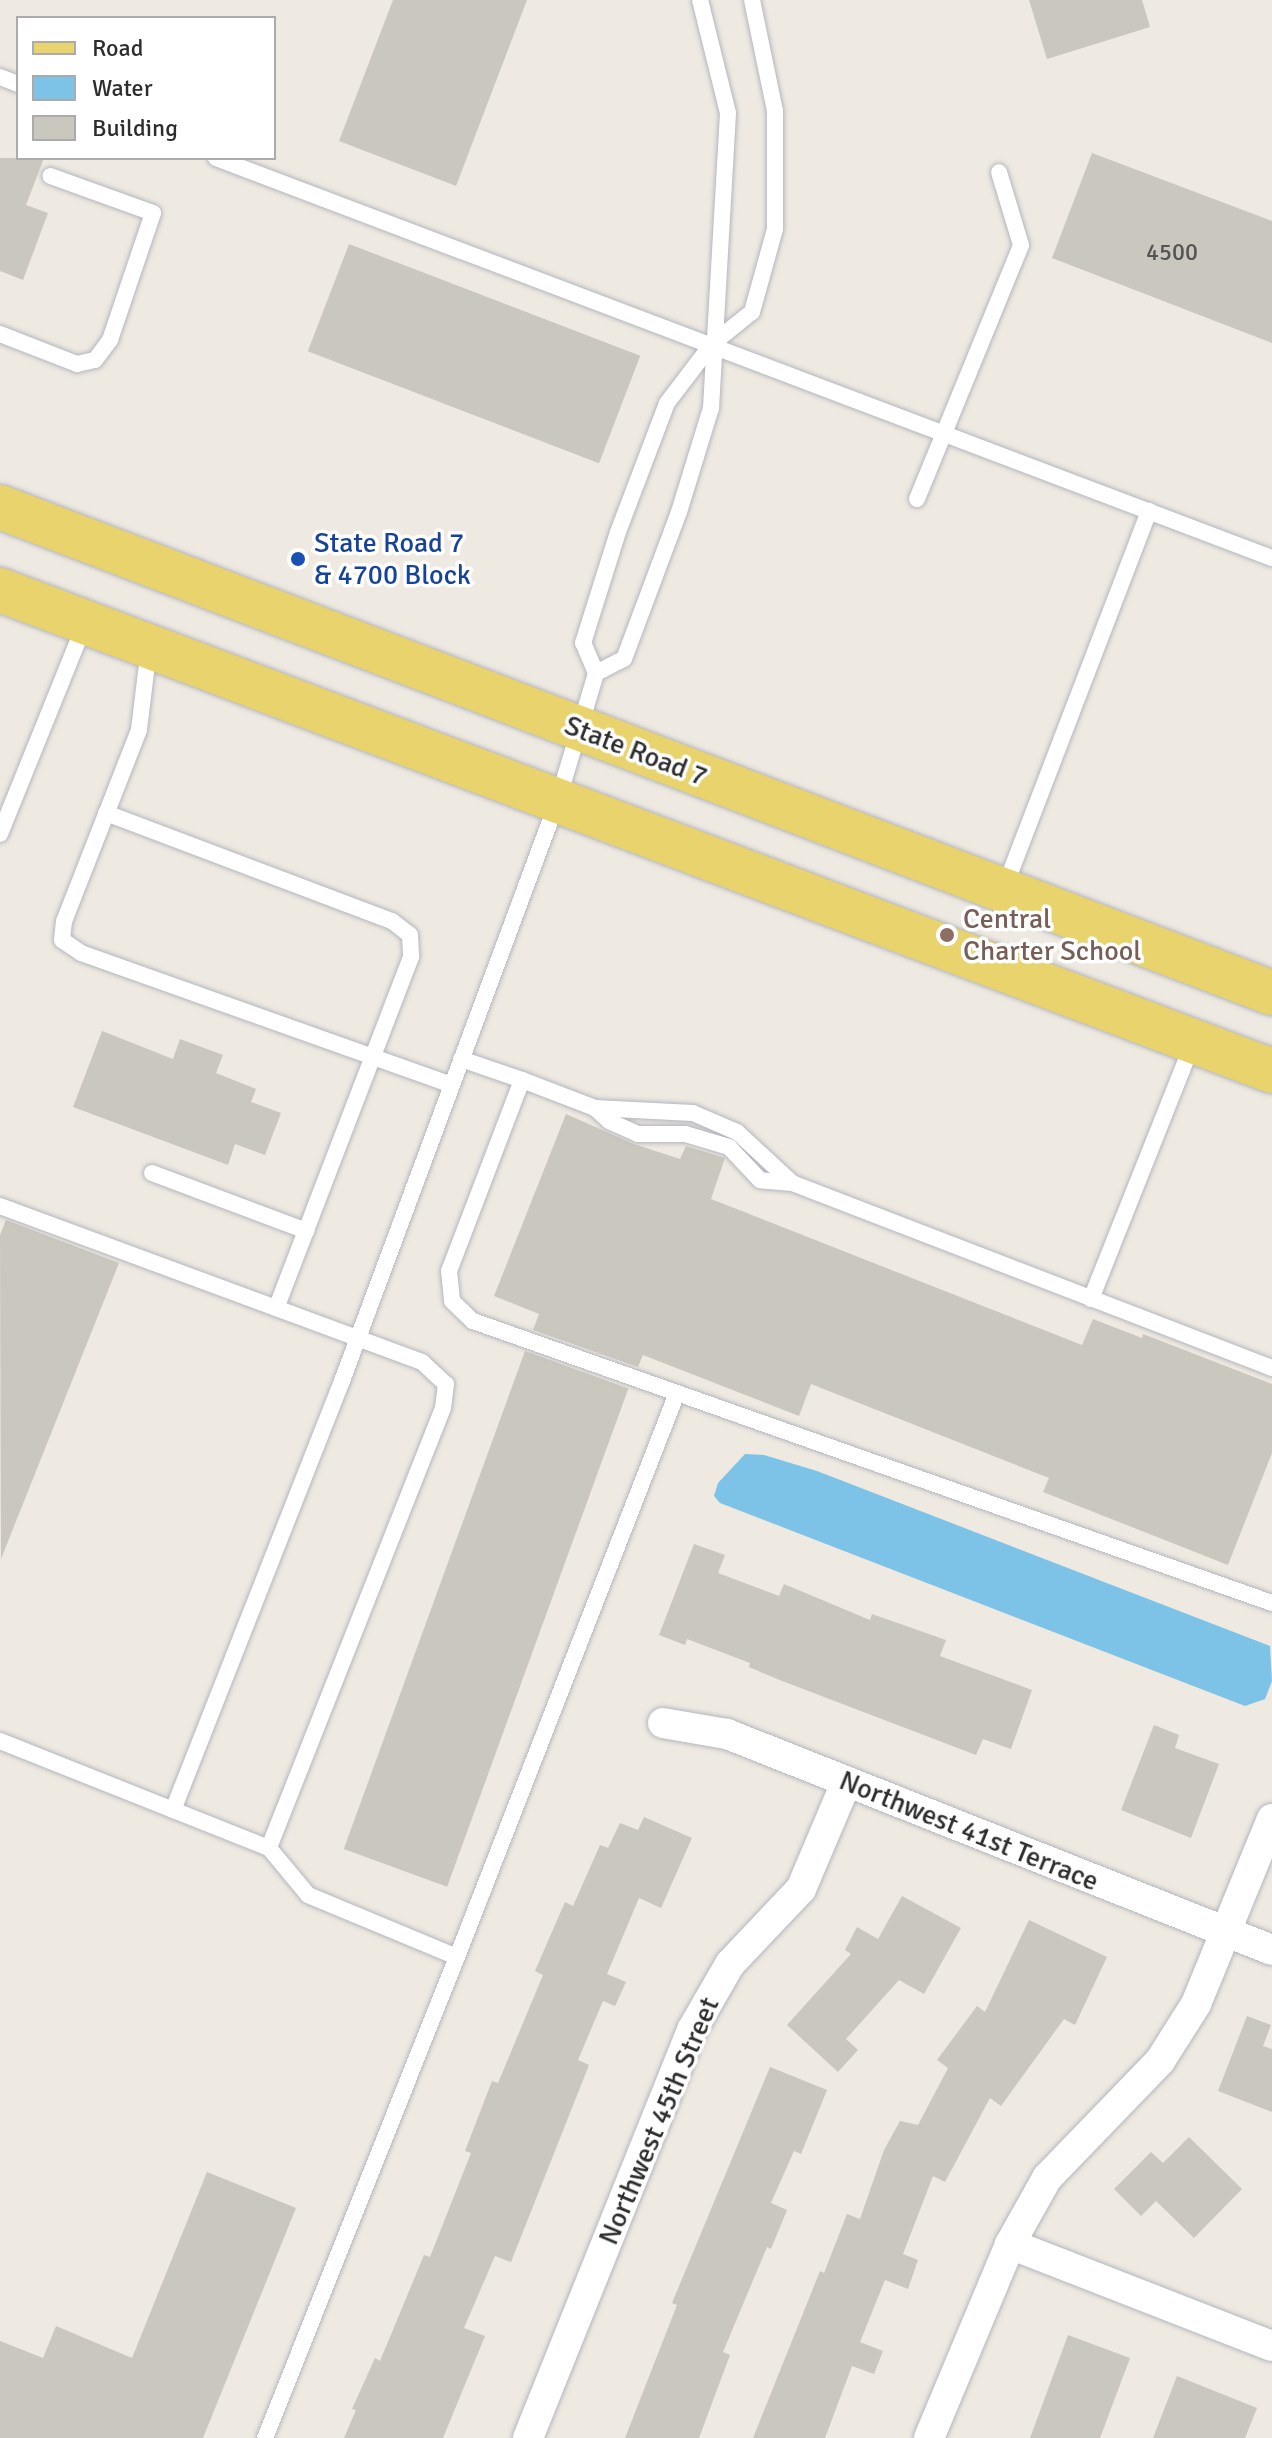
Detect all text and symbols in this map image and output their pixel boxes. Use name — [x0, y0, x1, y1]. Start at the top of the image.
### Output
legend — [16, 16, 276, 160]
text: Road — [92, 33, 143, 63]
text: Water — [92, 73, 152, 103]
text: Building — [92, 113, 178, 143]
house number: 4500 — [1146, 239, 1198, 267]
place label: State Road 7 & 4700 Block — [314, 526, 471, 592]
marker: State Road 7 & 4700 Block — [289, 550, 307, 568]
street label: State Road 7 — [560, 708, 712, 794]
place label: Central Charter School — [963, 902, 1142, 968]
marker: Central Charter School — [938, 926, 956, 944]
street label: Northwest 41st Terrace — [834, 1764, 1104, 1898]
street label: Northwest 45th Street — [592, 1992, 726, 2250]

